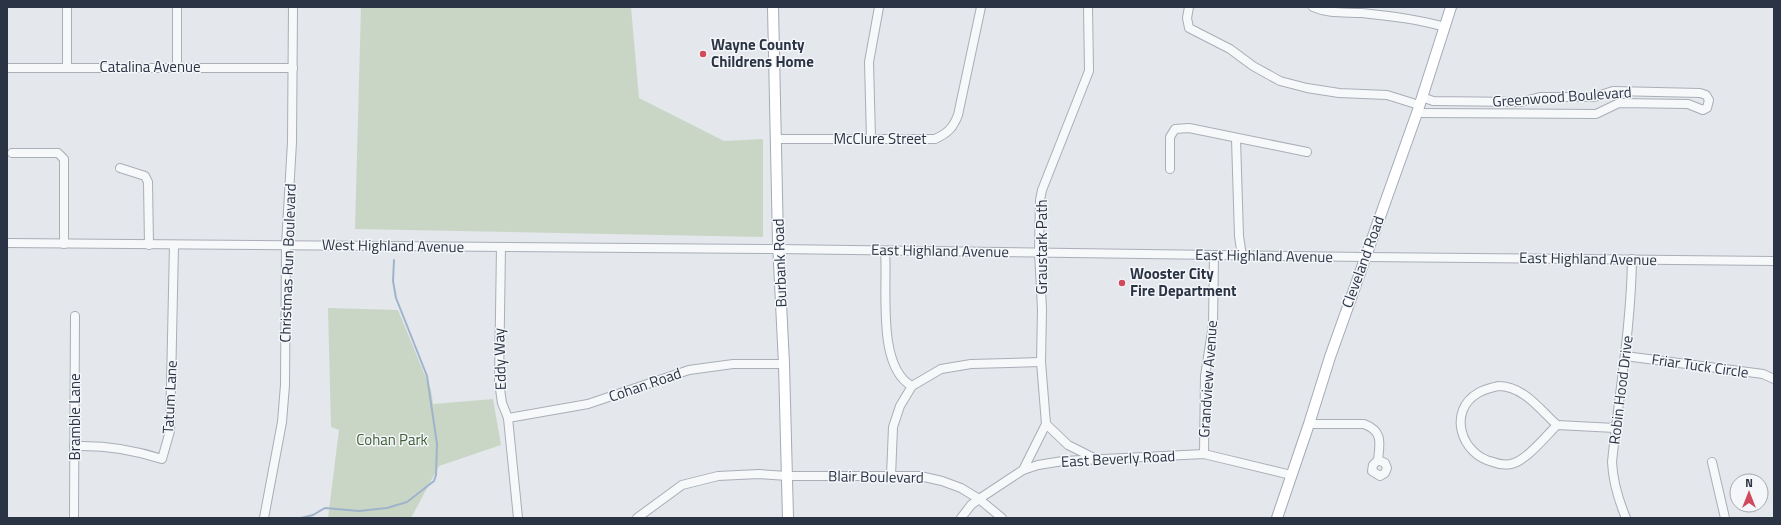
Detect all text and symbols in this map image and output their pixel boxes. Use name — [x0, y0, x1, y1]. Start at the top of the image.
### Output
place label: Wayne County Childrens Home — [711, 33, 814, 73]
marker: Wayne County Childrens Home — [698, 49, 708, 59]
street label: Catalina Avenue — [100, 55, 201, 78]
street label: Greenwood Boulevard — [1492, 80, 1632, 113]
street label: McClure Street — [833, 127, 927, 150]
street label: Christmas Run Boulevard — [273, 183, 302, 343]
street label: Graustark Path — [1030, 200, 1053, 295]
street label: Cleveland Road — [1335, 213, 1390, 311]
street label: Burbank Road — [766, 218, 793, 308]
street label: West Highland Avenue — [322, 233, 464, 258]
street label: East Highland Avenue — [871, 238, 1009, 263]
street label: East Highland Avenue — [1195, 243, 1333, 268]
street label: East Highland Avenue — [1519, 246, 1657, 271]
place label: Wooster City Fire Department — [1130, 262, 1237, 302]
marker: Wooster City Fire Department — [1117, 278, 1127, 288]
street label: Grandview Avenue — [1192, 320, 1223, 438]
street label: Eddy Way — [487, 327, 512, 391]
street label: Robin Hood Drive — [1602, 334, 1639, 446]
street label: Friar Tuck Circle — [1650, 347, 1750, 384]
street label: Tatum Lane — [156, 360, 183, 434]
street label: Cohan Road — [605, 361, 684, 408]
street label: Bramble Lane — [63, 373, 86, 461]
park label: Cohan Park — [356, 428, 428, 451]
street label: East Beverly Road — [1060, 444, 1176, 473]
street label: Blair Boulevard — [828, 464, 924, 489]
north arrow — [1729, 473, 1769, 513]
text: N — [1745, 475, 1753, 491]

